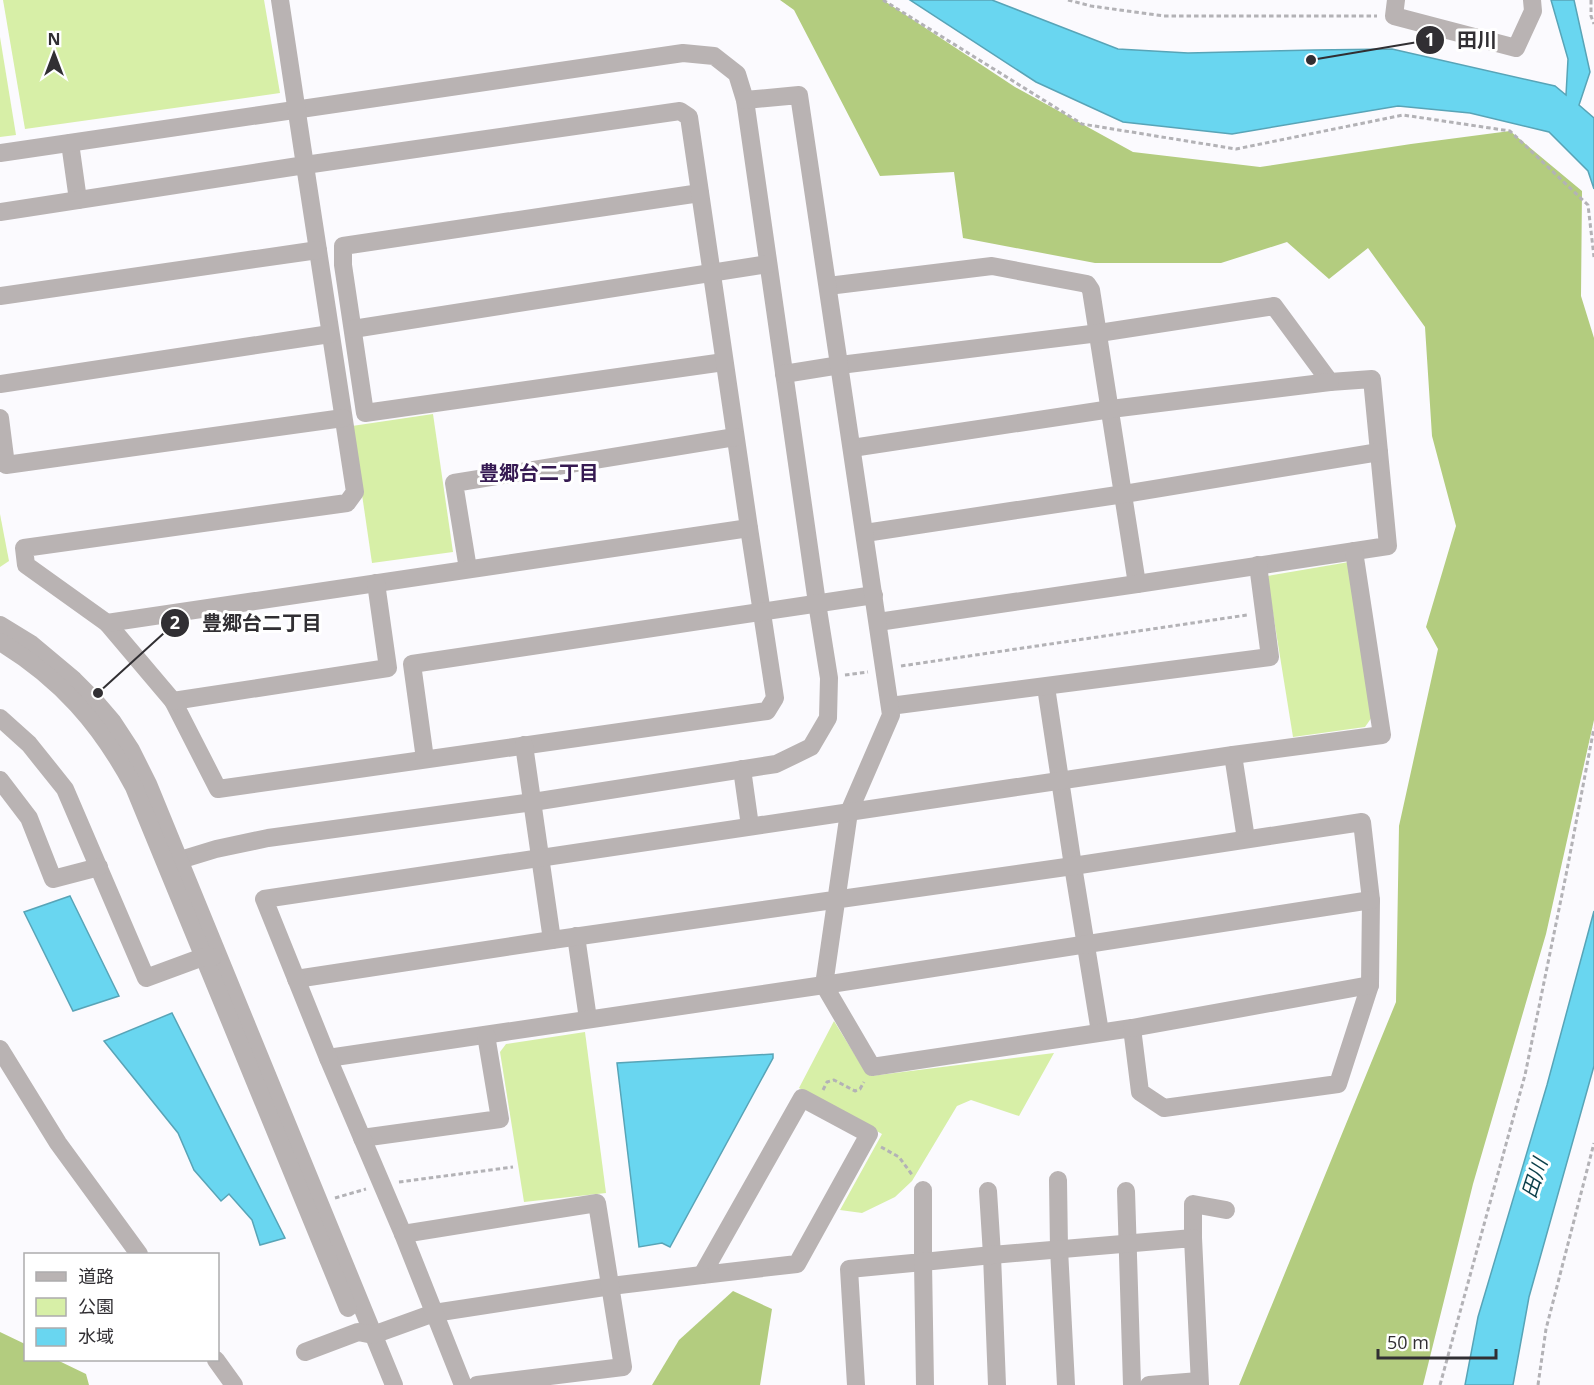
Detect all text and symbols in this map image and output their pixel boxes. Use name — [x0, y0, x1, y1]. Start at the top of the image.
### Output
callout: 田川 — [1415, 21, 1509, 59]
north arrow — [24, 24, 84, 84]
text: 田川 — [1457, 26, 1497, 53]
text: 1 — [1425, 27, 1435, 51]
text: N — [47, 28, 61, 50]
district label: 豊郷台二丁目 — [479, 459, 599, 486]
callout: 豊郷台二丁目 — [160, 604, 334, 642]
text: 豊郷台二丁目 — [202, 609, 322, 636]
text: 2 — [170, 610, 180, 634]
water label: 田川 — [1515, 1153, 1554, 1201]
legend — [24, 1253, 219, 1361]
text: 道路 — [78, 1264, 114, 1288]
text: 公園 — [78, 1294, 114, 1318]
scale bar — [1378, 1322, 1496, 1360]
text: 水域 — [78, 1324, 114, 1348]
text: 50 m — [1387, 1330, 1429, 1354]

